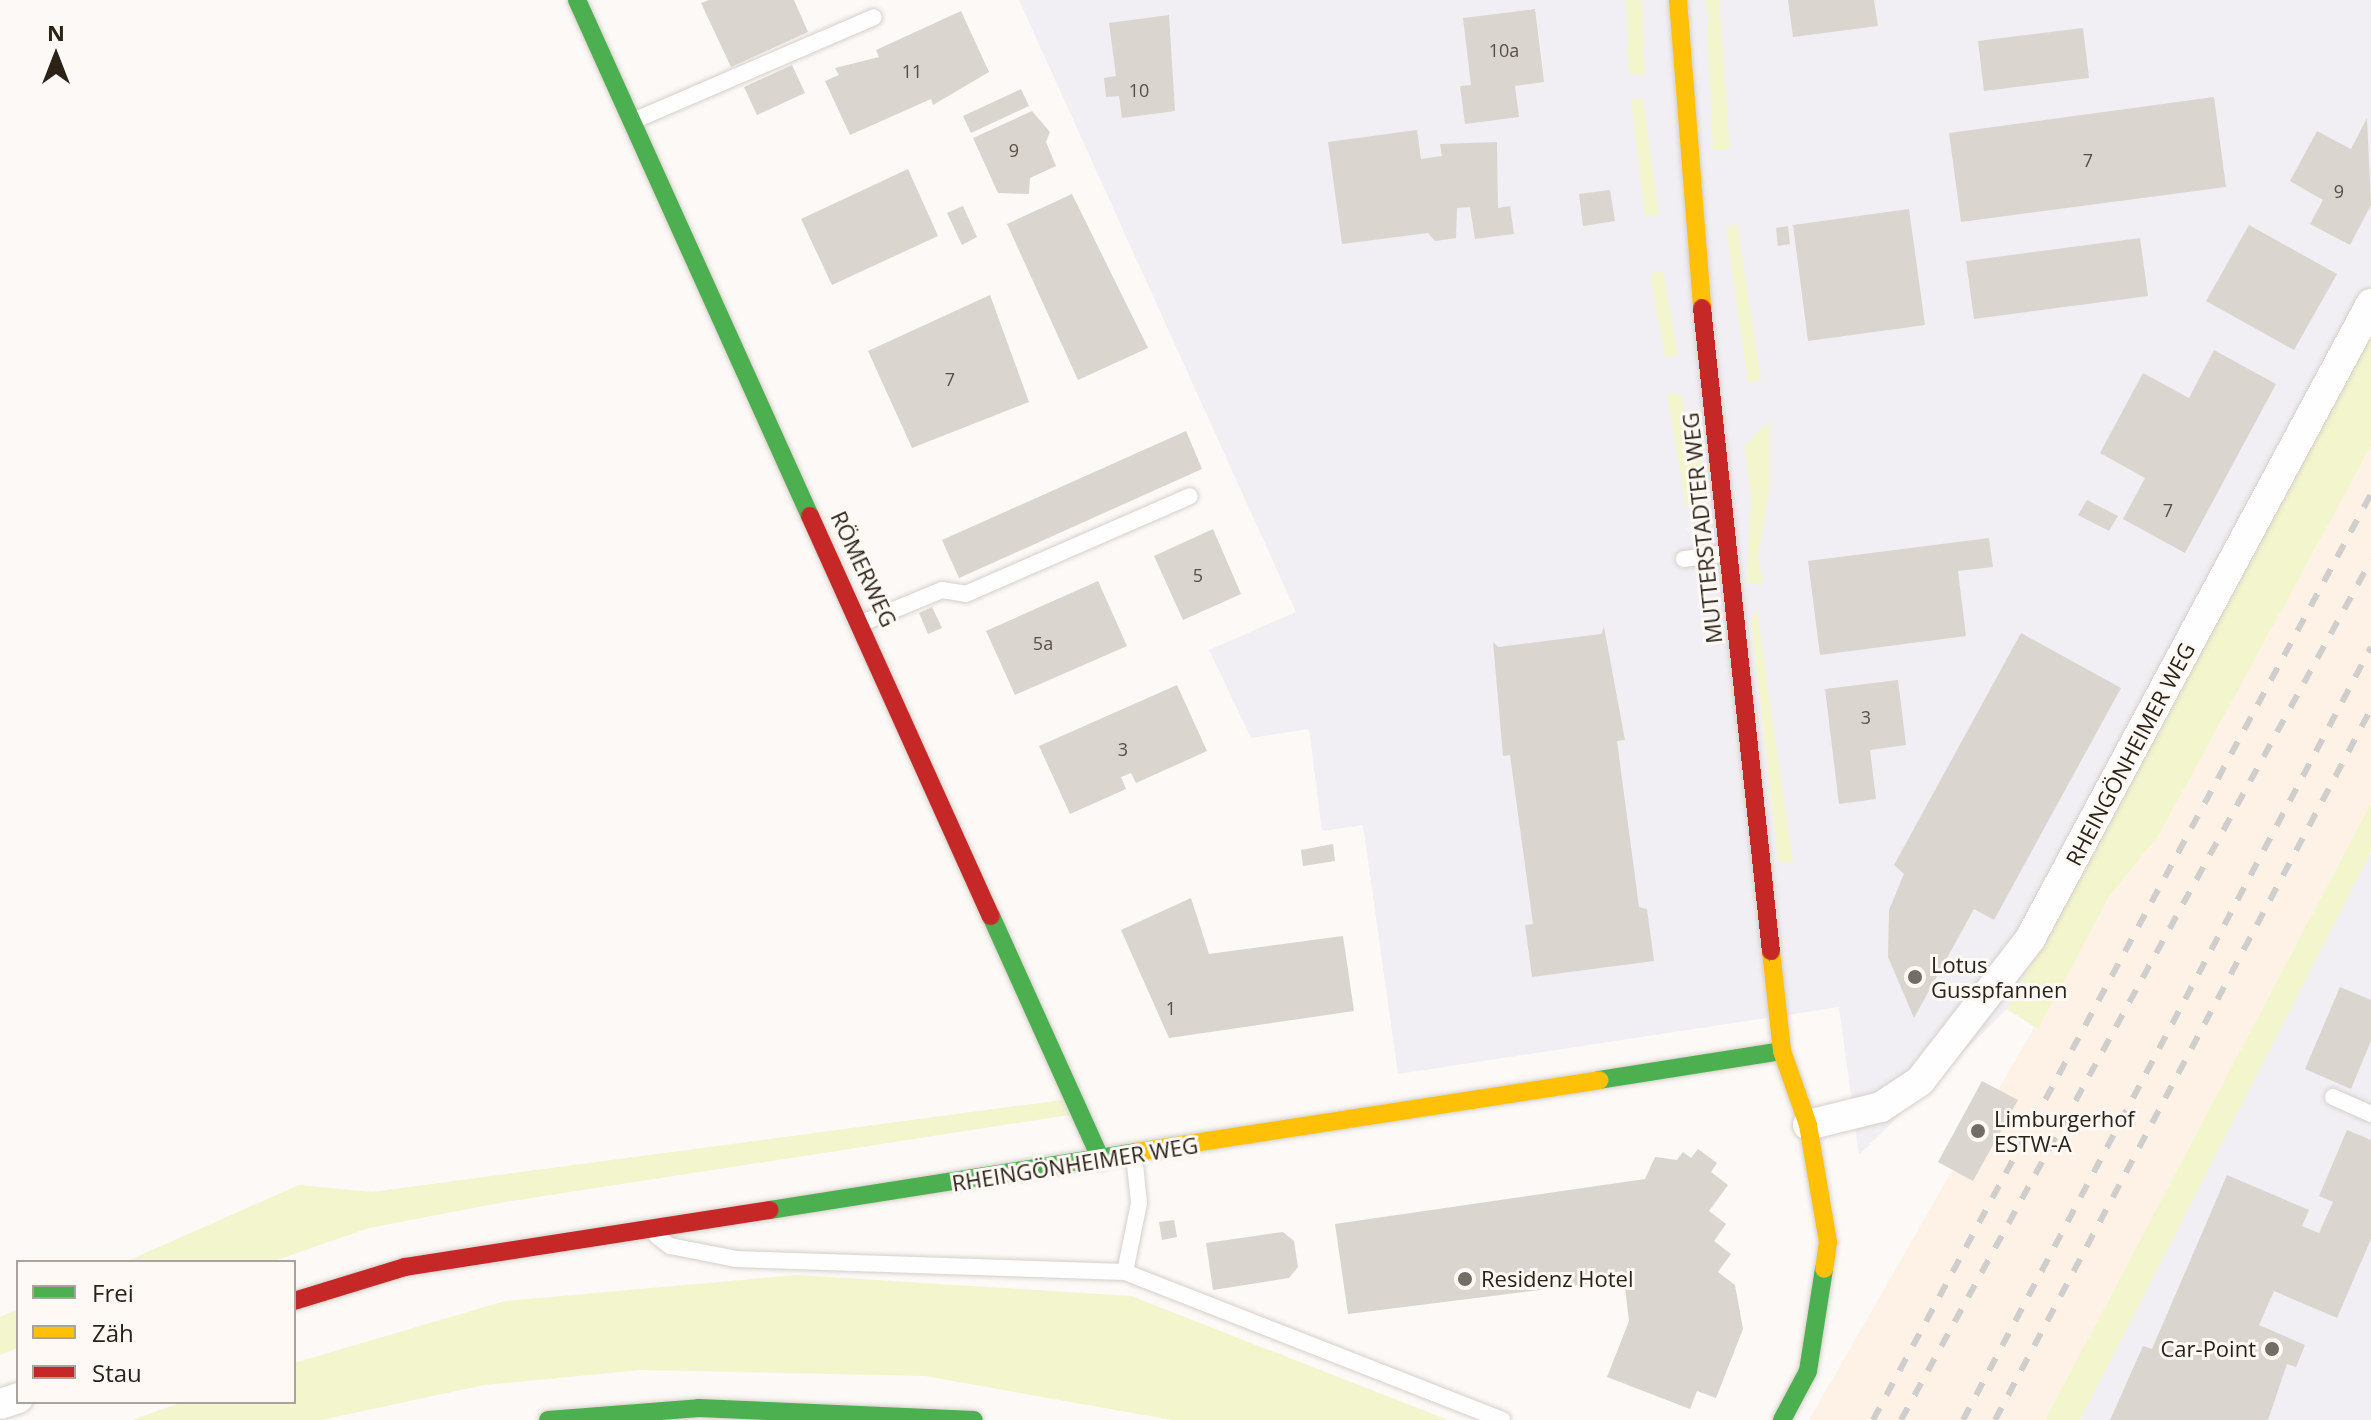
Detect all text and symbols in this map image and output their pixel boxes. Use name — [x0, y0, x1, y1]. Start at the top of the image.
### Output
north arrow — [16, 16, 96, 96]
text: N — [47, 17, 65, 47]
house number: 10a — [1489, 39, 1519, 61]
house number: 11 — [902, 60, 922, 82]
house number: 10 — [1129, 79, 1149, 101]
house number: 9 — [1009, 139, 1019, 161]
house number: 7 — [2083, 149, 2093, 171]
house number: 9 — [2334, 180, 2344, 202]
house number: 7 — [945, 368, 955, 390]
street label: MUTTERSTADTER WEG — [1677, 411, 1727, 645]
house number: 7 — [2163, 499, 2173, 521]
street label: RÖMERWEG — [826, 507, 902, 631]
house number: 5 — [1193, 564, 1203, 586]
house number: 5a — [1033, 632, 1053, 654]
street label: RHEINGÖNHEIMER WEG — [2060, 638, 2200, 870]
house number: 3 — [1861, 706, 1871, 728]
house number: 3 — [1118, 738, 1128, 760]
place label: Lotus Gusspfannen — [1931, 951, 2067, 1002]
marker: Lotus Gusspfannen — [1906, 968, 1924, 986]
house number: 1 — [1166, 997, 1176, 1019]
place label: Limburgerhof ESTW-A — [1994, 1105, 2135, 1156]
marker: Limburgerhof ESTW-A — [1969, 1122, 1987, 1140]
street label: RHEINGÖNHEIMER WEG — [950, 1131, 1200, 1197]
legend — [16, 1260, 296, 1404]
place label: Residenz Hotel — [1481, 1266, 1634, 1292]
marker: Residenz Hotel — [1456, 1270, 1474, 1288]
text: Frei — [92, 1276, 134, 1309]
text: Zäh — [92, 1316, 134, 1349]
place label: Car-Point — [2160, 1336, 2256, 1362]
marker: Car-Point — [2263, 1340, 2281, 1358]
text: Stau — [92, 1356, 142, 1389]

